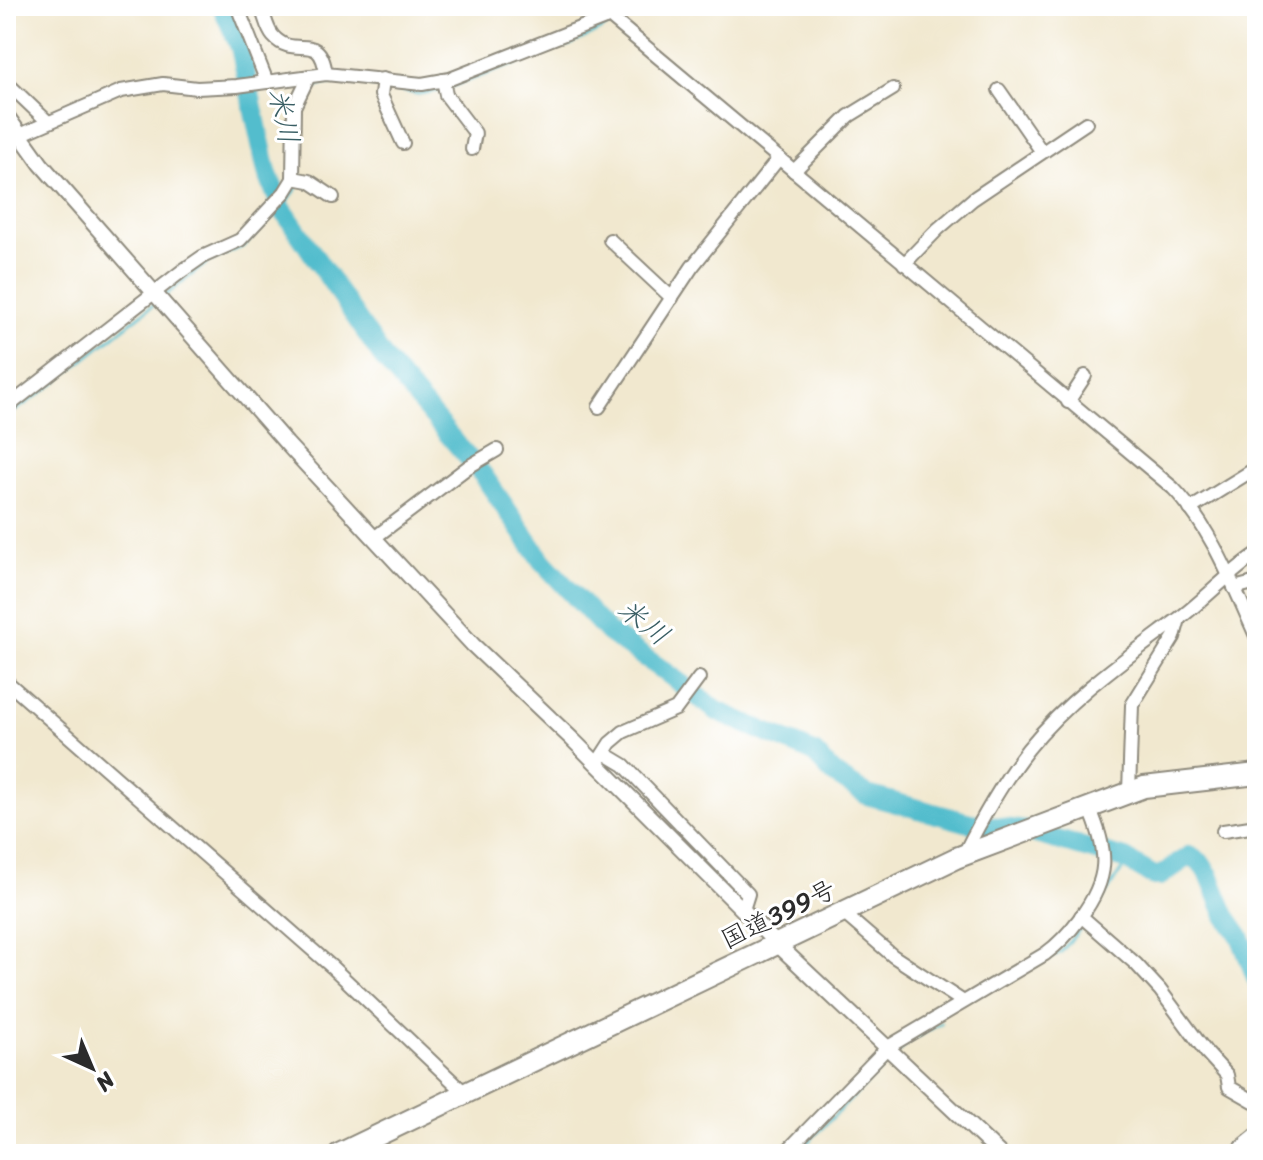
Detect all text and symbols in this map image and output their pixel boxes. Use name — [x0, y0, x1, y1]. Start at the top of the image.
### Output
water label: 米川 — [254, 84, 314, 148]
water label: 米川 — [607, 585, 681, 659]
street label: 国道399号 — [712, 866, 844, 962]
north arrow — [52, 1028, 132, 1108]
text: N — [86, 1062, 125, 1102]

